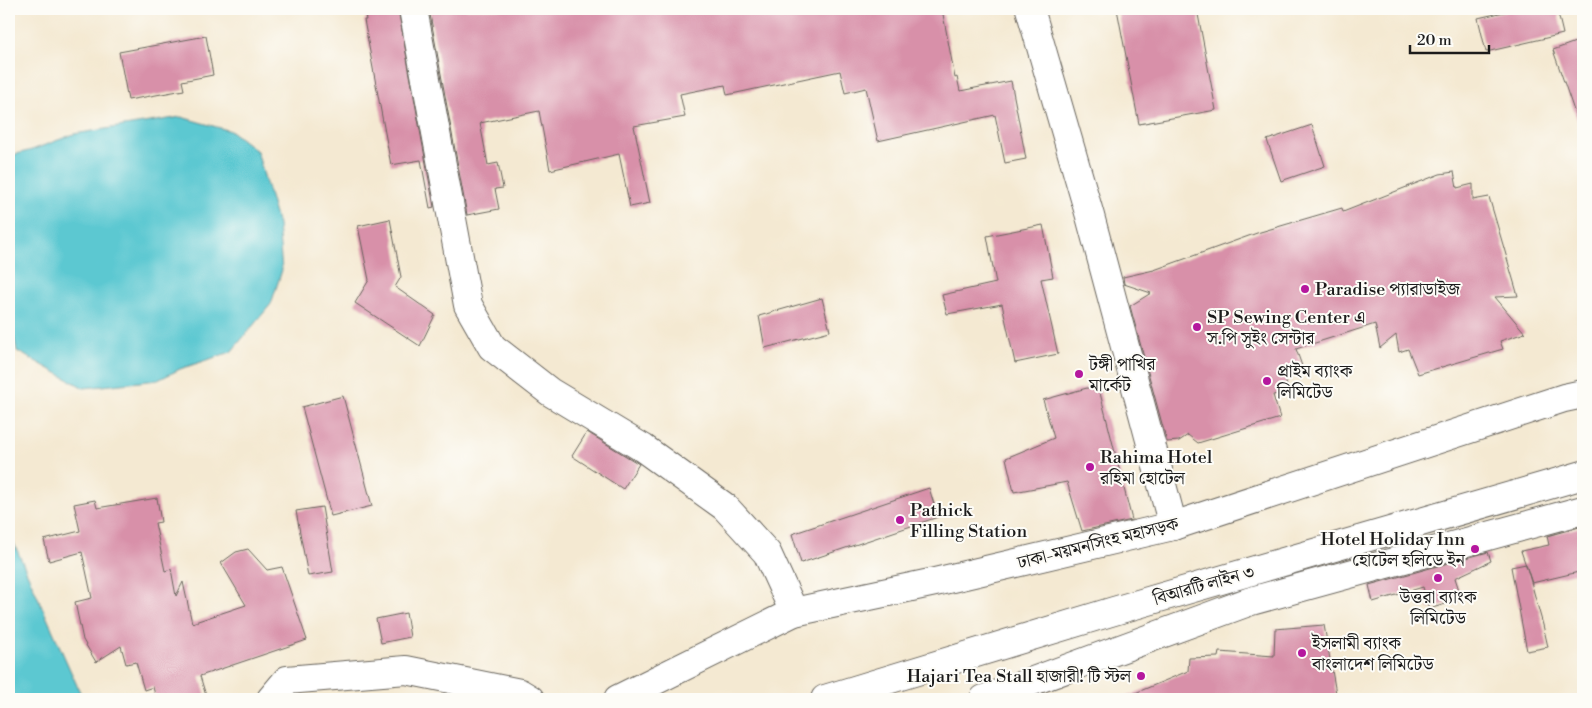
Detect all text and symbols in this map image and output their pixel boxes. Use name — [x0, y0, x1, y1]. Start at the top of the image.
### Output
scale bar — [1410, 22, 1488, 54]
text: 20 m — [1417, 31, 1452, 50]
place label: Paradise প্যারাডাইজ — [1315, 278, 1461, 301]
marker: Paradise প্যারাডাইজ — [1299, 283, 1311, 295]
place label: SP Sewing Center এ স.পি সুইং সেন্টার — [1206, 306, 1365, 350]
marker: SP Sewing Center এ স.পি সুইং সেন্টার — [1191, 321, 1203, 333]
place label: টঙ্গী পাখির মার্কেট — [1088, 353, 1156, 397]
place label: প্রাইম ব্যাংক লিমিটেড — [1276, 360, 1354, 404]
marker: টঙ্গী পাখির মার্কেট — [1073, 368, 1085, 380]
marker: প্রাইম ব্যাংক লিমিটেড — [1261, 375, 1273, 387]
place label: Rahima Hotel রহিমা হোটেল — [1099, 446, 1213, 490]
marker: Rahima Hotel রহিমা হোটেল — [1084, 461, 1096, 473]
place label: Pathick Filling Station — [910, 499, 1027, 543]
street label: ঢাকা-ময়মনসিংহ মহাসড়ক — [1014, 512, 1182, 575]
marker: Pathick Filling Station — [894, 514, 906, 526]
place label: Hotel Holiday Inn হোটেল হলিডে ইন — [1321, 528, 1466, 572]
marker: Hotel Holiday Inn হোটেল হলিডে ইন — [1469, 543, 1481, 555]
street label: বিআরটি লাইন ৩ — [1150, 560, 1258, 611]
marker: উত্তরা ব্যাংক লিমিটেড — [1432, 572, 1444, 584]
place label: উত্তরা ব্যাংক লিমিটেড — [1398, 586, 1478, 630]
place label: ইসলামী ব্যাংক বাংলাদেশ লিমিটেড — [1311, 632, 1435, 676]
marker: ইসলামী ব্যাংক বাংলাদেশ লিমিটেড — [1296, 647, 1308, 659]
place label: Hajari Tea Stall হাজারী! টি স্টল — [907, 665, 1132, 688]
marker: Hajari Tea Stall হাজারী! টি স্টল — [1135, 670, 1147, 682]

